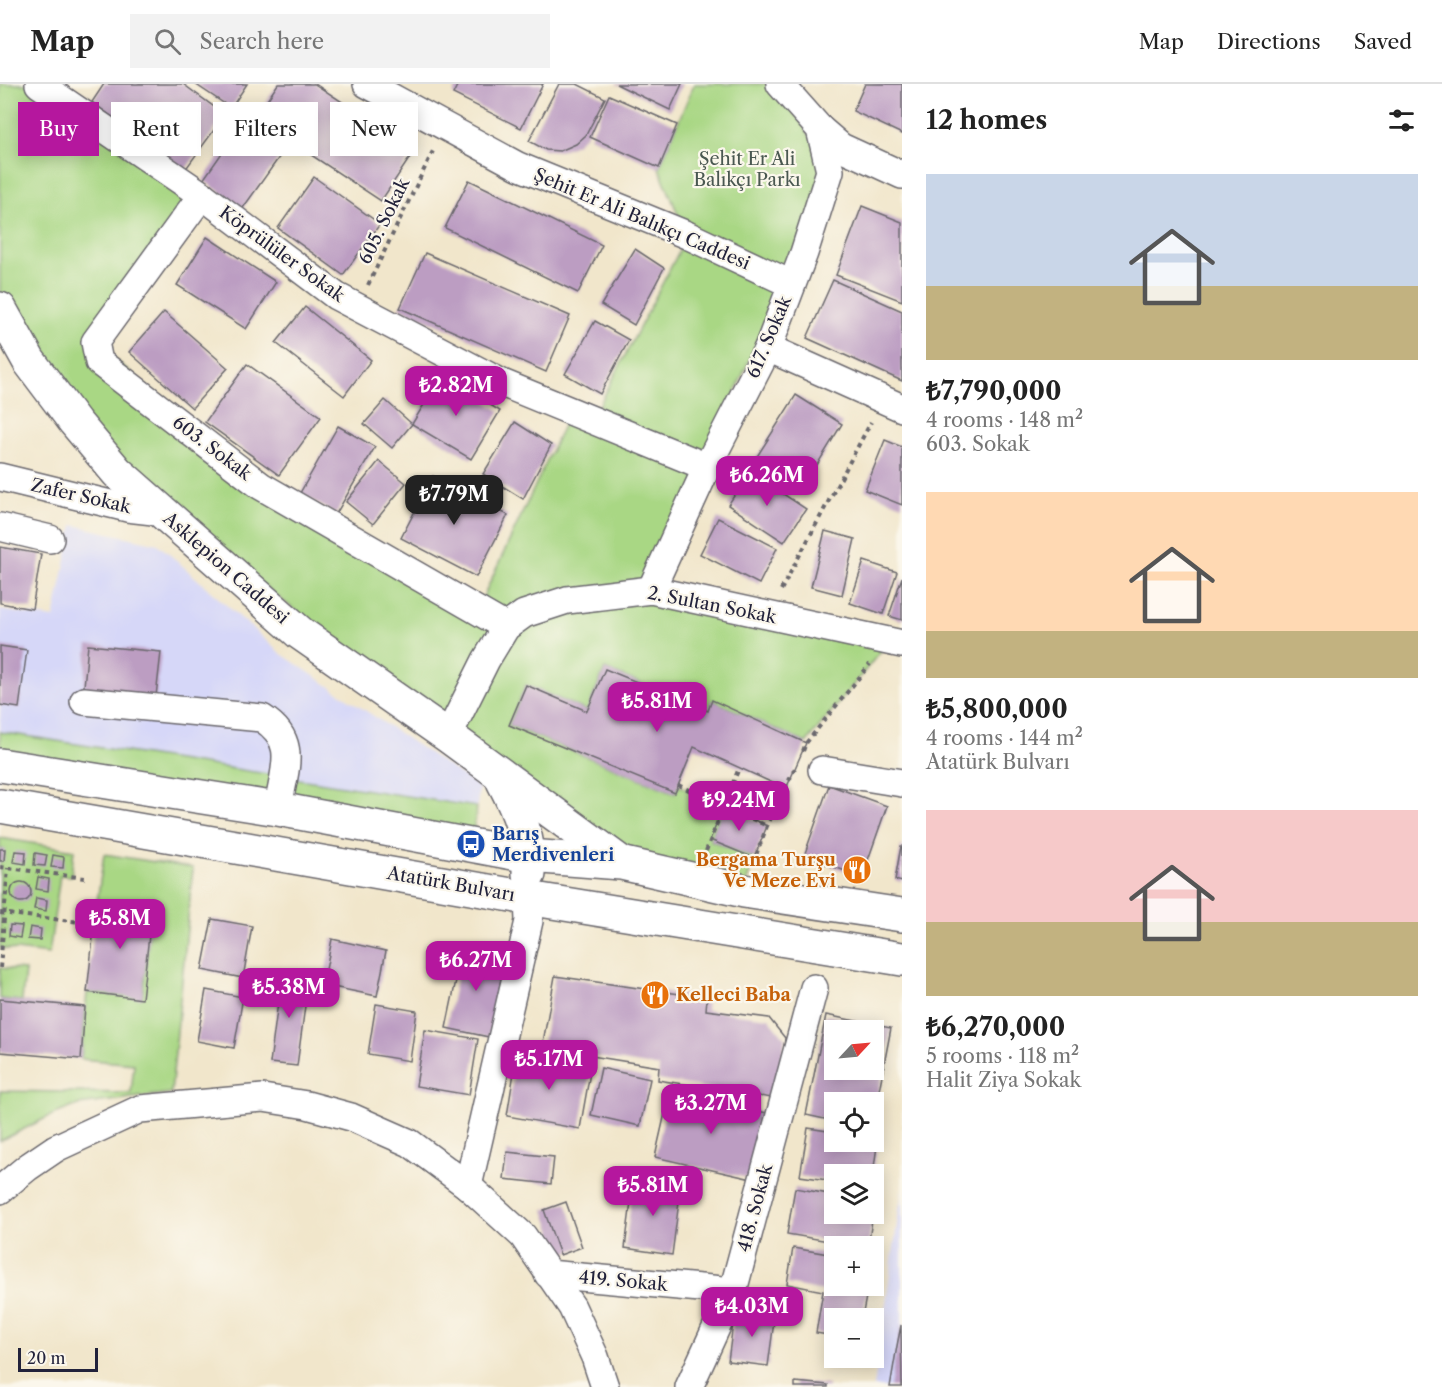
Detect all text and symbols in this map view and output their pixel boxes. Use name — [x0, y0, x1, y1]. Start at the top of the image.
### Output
search box — [130, 14, 550, 68]
text: Map — [30, 24, 94, 58]
icon: search — [151, 25, 184, 58]
text: Search here — [199, 28, 324, 55]
text: Map — [1139, 29, 1184, 54]
text: Directions — [1217, 29, 1321, 54]
text: Saved — [1354, 29, 1412, 54]
chip: Buy — [18, 102, 99, 156]
chip: Rent — [111, 102, 201, 156]
chip: Filters — [213, 102, 318, 156]
chip: New — [330, 102, 418, 156]
text: 12 homes — [926, 104, 1047, 136]
icon: filters — [1385, 104, 1418, 137]
park label: Şehit Er Ali Balıkçı Parkı — [693, 148, 801, 191]
street label: Şehit Er Ali Balıkçı Caddesi — [531, 163, 754, 275]
street label: 605. Sokak — [354, 173, 415, 268]
street label: Köprülüler Sokak — [215, 201, 350, 308]
icon: home — [1118, 213, 1226, 321]
street label: 617. Sokak — [742, 291, 797, 381]
pin: ₺2.82M — [407, 366, 505, 417]
text: ₺2.82M — [419, 373, 493, 397]
text: ₺7,790,000 — [926, 375, 1062, 407]
text: 4 rooms · 148 m² — [926, 408, 1083, 432]
street label: 603. Sokak — [168, 411, 257, 486]
text: 603. Sokak — [926, 432, 1029, 456]
pin: ₺6.26M — [718, 456, 816, 507]
text: ₺6.26M — [730, 463, 804, 487]
street label: Zafer Sokak — [29, 474, 135, 519]
pin: ₺7.79M — [405, 475, 503, 526]
text: ₺7.79M — [419, 482, 489, 506]
street label: Asklepion Caddesi — [158, 507, 294, 629]
icon: home — [1118, 531, 1226, 639]
street label: 2. Sultan Sokak — [646, 582, 780, 629]
pin: ₺5.81M — [608, 682, 706, 733]
text: ₺5.81M — [622, 689, 692, 713]
text: ₺5,800,000 — [926, 693, 1068, 725]
text: 4 rooms · 144 m² — [926, 726, 1083, 750]
text: Atatürk Bulvarı — [926, 750, 1070, 774]
pin: ₺9.24M — [690, 781, 788, 832]
text: ₺9.24M — [703, 788, 776, 812]
place label: Barış Merdivenleri — [492, 823, 615, 866]
bus stop icon: Barış Merdivenleri — [455, 828, 487, 860]
place label: Bergama Turşu Ve Meze Evi — [696, 849, 837, 892]
icon: home — [1118, 849, 1226, 957]
restaurant icon: Bergama Turşu Ve Meze Evi — [841, 854, 873, 886]
street label: Atatürk Bulvarı — [384, 862, 517, 906]
pin: ₺5.8M — [78, 899, 162, 950]
text: ₺5.8M — [89, 906, 151, 930]
pin: ₺6.27M — [427, 941, 525, 992]
text: ₺6.27M — [440, 948, 512, 972]
pin: ₺5.38M — [240, 968, 338, 1019]
text: ₺5.38M — [253, 975, 325, 999]
restaurant icon: Kelleci Baba — [639, 979, 671, 1011]
place label: Kelleci Baba — [676, 984, 792, 1006]
text: ₺6,270,000 — [926, 1011, 1065, 1043]
north arrow — [824, 1020, 884, 1080]
map controls — [824, 1020, 884, 1368]
pin: ₺5.17M — [500, 1040, 598, 1091]
text: 5 rooms · 118 m² — [926, 1044, 1079, 1068]
text: ₺5.17M — [515, 1047, 583, 1071]
text: Halit Ziya Sokak — [926, 1068, 1081, 1092]
pin: ₺3.27M — [662, 1084, 760, 1135]
text: ₺3.27M — [675, 1091, 747, 1115]
button: locate — [824, 1092, 884, 1152]
street label: 418. Sokak — [733, 1160, 778, 1254]
button: layers — [824, 1164, 884, 1224]
pin: ₺5.81M — [604, 1166, 702, 1217]
text: ₺5.81M — [618, 1173, 688, 1197]
button: + — [824, 1236, 884, 1296]
street label: 419. Sokak — [578, 1266, 670, 1296]
pin: ₺4.03M — [703, 1287, 801, 1338]
text: ₺4.03M — [715, 1294, 789, 1318]
button: − — [824, 1308, 884, 1368]
scale bar — [18, 1345, 98, 1372]
text: 20 m — [27, 1348, 66, 1368]

